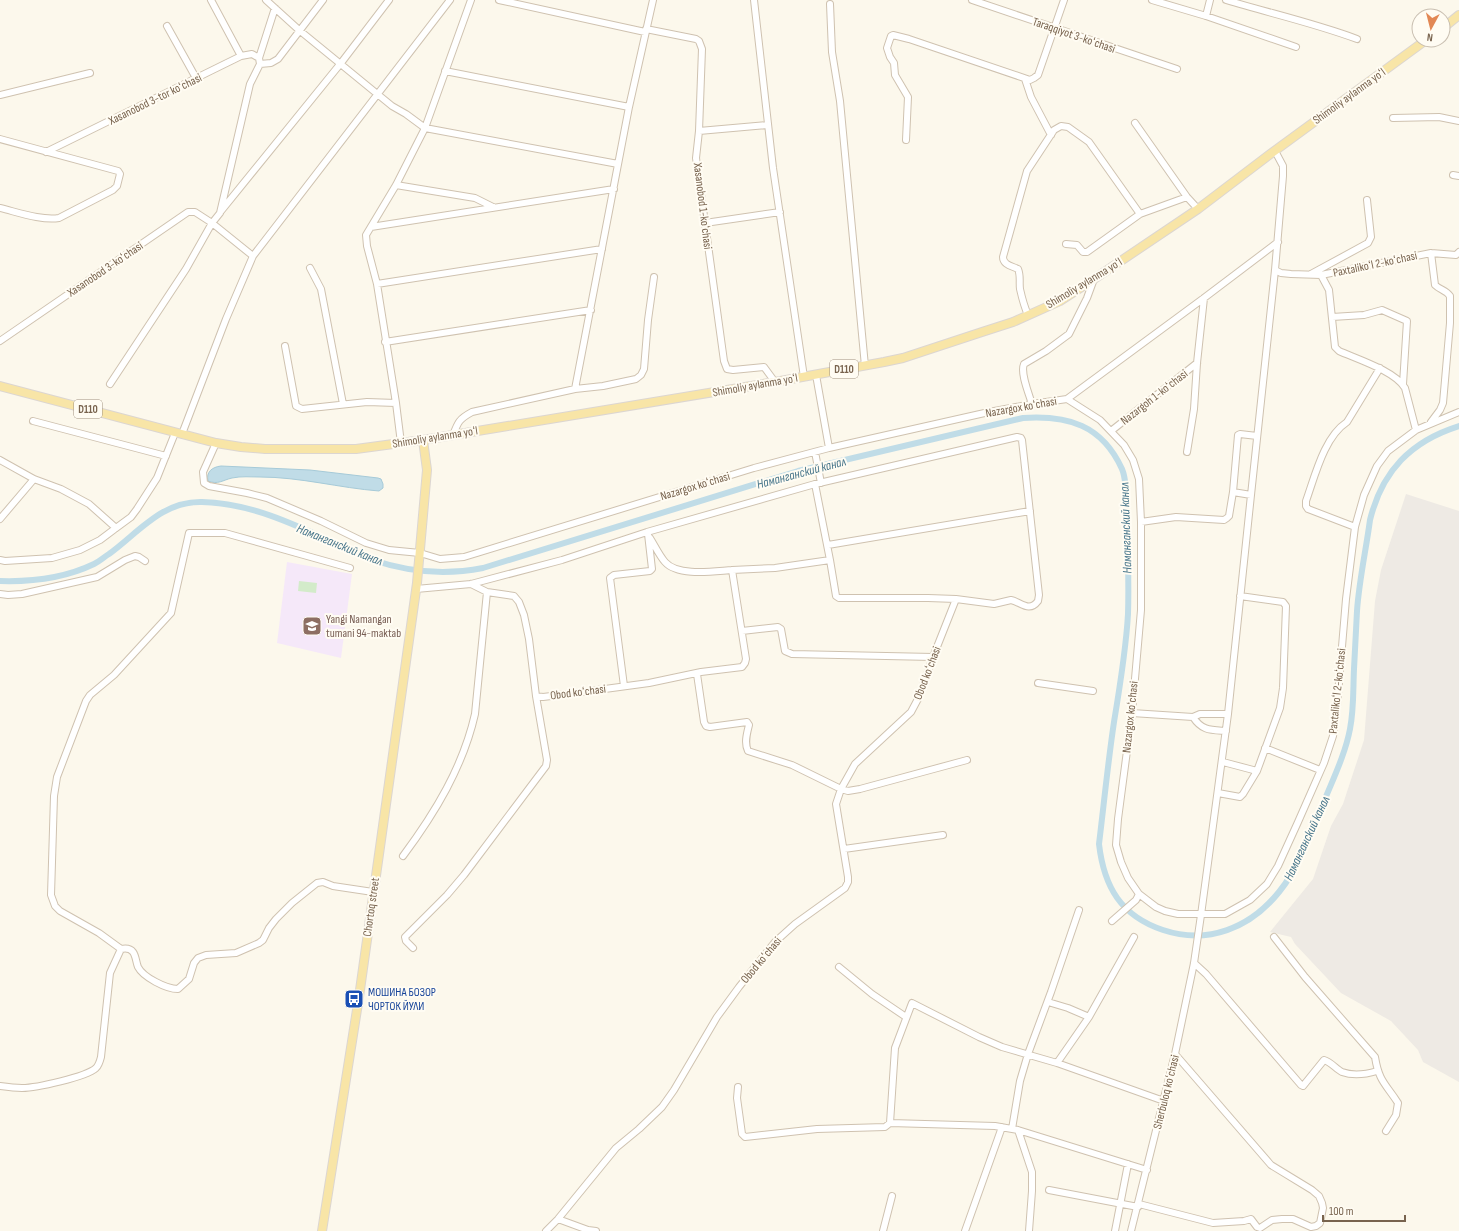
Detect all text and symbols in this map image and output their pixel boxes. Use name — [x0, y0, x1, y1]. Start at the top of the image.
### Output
north arrow — [1411, 8, 1451, 48]
street label: Taraqqiyot 3-koʻchasi — [1031, 14, 1117, 57]
text: N — [1426, 31, 1434, 44]
street label: Shimoliy aylanma yoʻl — [1310, 65, 1389, 128]
street label: Xasanobod 3-tor koʻchasi — [105, 70, 204, 129]
street label: Xasanobod 1-koʻchasi — [690, 161, 715, 250]
street label: Xasanobod 3-koʻchasi — [64, 239, 146, 301]
street label: Paxtalikoʻl 2-koʻchasi — [1332, 248, 1419, 281]
street label: Shimoliy aylanma yoʻl — [1043, 255, 1125, 312]
road number: D110 — [830, 360, 858, 378]
street label: Nazargoh 1-koʻchasi — [1118, 366, 1191, 428]
street label: Shimoliy aylanma yoʻl — [711, 371, 799, 400]
street label: Nazargox koʻchasi — [984, 394, 1058, 421]
road number: D110 — [74, 400, 102, 418]
street label: Shimoliy aylanma yoʻl — [391, 423, 479, 452]
water label: Наманганский канал — [755, 453, 848, 493]
street label: Nazargox koʻchasi — [659, 469, 732, 504]
water label: Наманганский канал — [1116, 481, 1136, 574]
water label: Наманганский канал — [294, 520, 386, 570]
place label: Yangi Namangan tumani 94-maktab — [326, 612, 401, 641]
school or university icon: Yangi Namangan tumani 94-maktab — [301, 615, 323, 637]
street label: Obod koʻchasi — [910, 644, 944, 702]
street label: Paxtalikoʻl 2-koʻchasi — [1326, 648, 1349, 734]
street label: Nazargox koʻchasi — [1119, 680, 1142, 754]
street label: Obod koʻchasi — [549, 682, 607, 703]
water label: Наманганский канал — [1280, 793, 1334, 883]
street label: Chortoq street — [360, 876, 383, 938]
street label: Obod koʻchasi — [738, 934, 785, 987]
place label: МОШИНА БОЗОР ЧОРТОК ЙУЛИ — [368, 985, 436, 1014]
bus stop icon: МОШИНА БОЗОР ЧОРТОК ЙУЛИ — [343, 988, 365, 1010]
street label: Sherbuloq koʻchasi — [1150, 1054, 1183, 1131]
scale bar — [1323, 1197, 1405, 1223]
text: 100 m — [1329, 1204, 1354, 1219]

